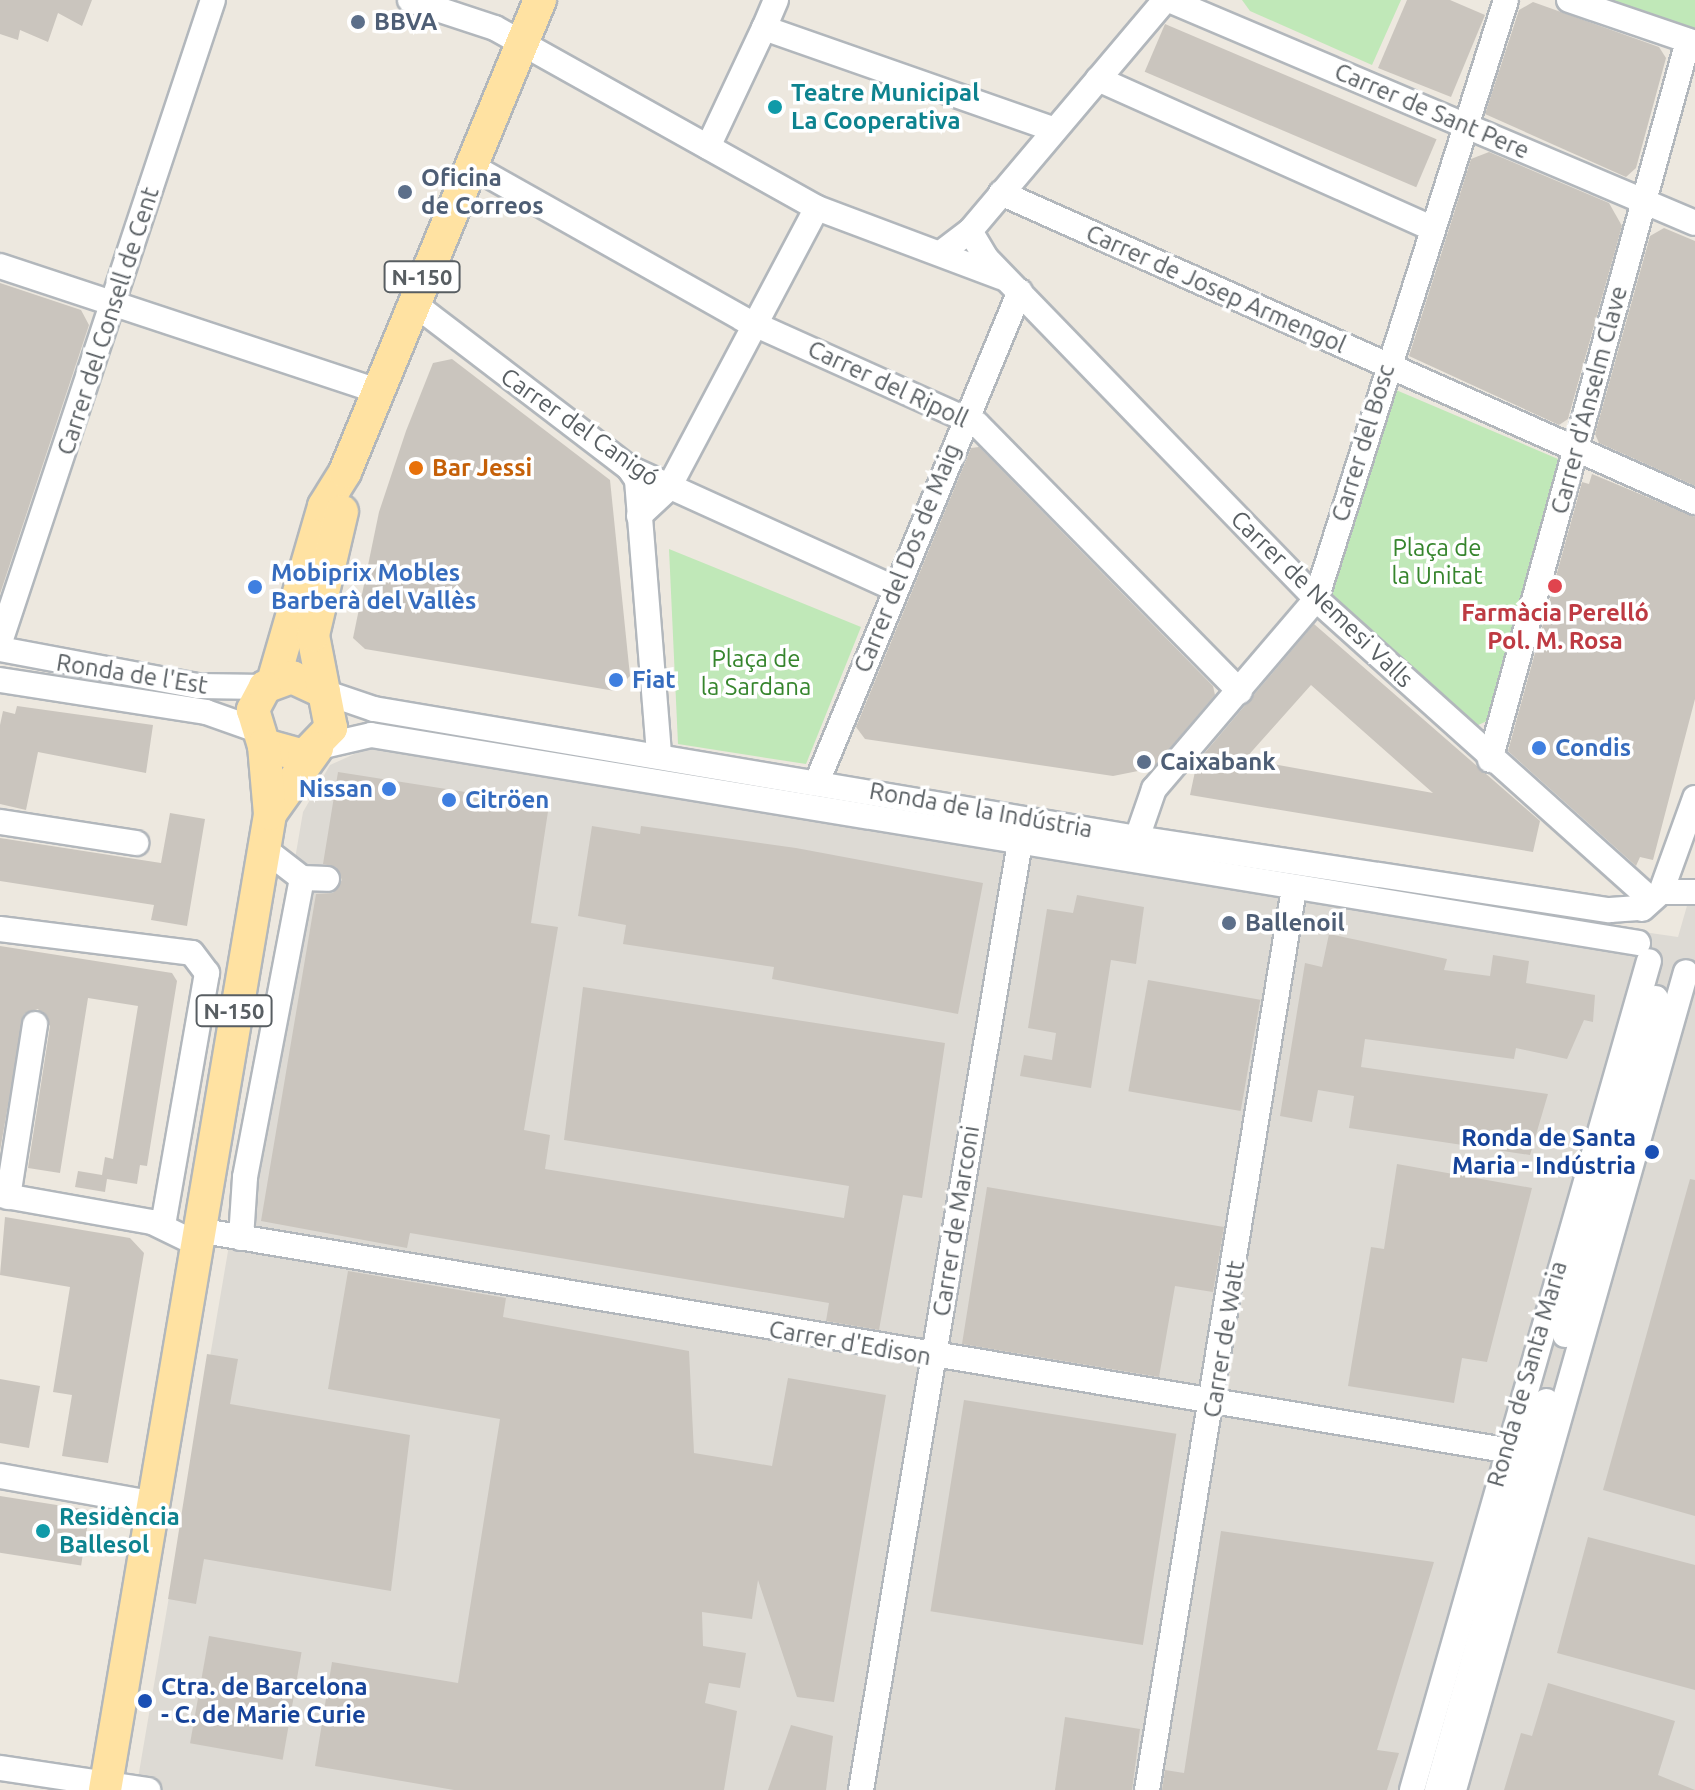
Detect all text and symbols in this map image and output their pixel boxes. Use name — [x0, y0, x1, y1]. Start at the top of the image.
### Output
place label: BBVA — [374, 8, 437, 36]
marker: BBVA — [349, 13, 367, 31]
street label: Carrer de Sant Pere — [1330, 57, 1534, 165]
place label: Teatre Municipal La Cooperativa — [791, 79, 979, 135]
marker: Teatre Municipal La Cooperativa — [766, 98, 784, 116]
place label: Oficina de Correos — [421, 164, 544, 220]
street label: Carrer del Consell de Cent — [51, 183, 165, 459]
marker: Oficina de Correos — [396, 183, 414, 201]
street label: Carrer de Josep Armengol — [1082, 219, 1350, 359]
road number: N-150 — [382, 259, 462, 295]
street label: Carrer d'Anselm Clave — [1545, 283, 1633, 517]
street label: Carrer del Ripoll — [803, 334, 973, 434]
street label: Carrer del Bosc — [1325, 361, 1401, 525]
street label: Carrer del Canigó — [495, 362, 665, 492]
street label: Carrer del Dos de Maig — [848, 439, 966, 677]
place label: Bar Jessi — [432, 454, 532, 482]
marker: Bar Jessi — [407, 459, 425, 477]
street label: Carrer de Nemesi Valls — [1225, 505, 1419, 693]
park label: Plaça de la Unitat — [1391, 534, 1483, 590]
place label: Mobiprix Mobles Barberà del Vallès — [271, 559, 476, 615]
marker: Farmàcia Perelló Pol. M. Rosa — [1546, 577, 1564, 595]
marker: Mobiprix Mobles Barberà del Vallès — [246, 578, 264, 596]
place label: Farmàcia Perelló Pol. M. Rosa — [1461, 599, 1649, 655]
park label: Plaça de la Sardana — [701, 645, 811, 701]
street label: Ronda de l'Est — [54, 648, 210, 700]
place label: Fiat — [632, 666, 676, 694]
marker: Fiat — [607, 671, 625, 689]
place label: Condis — [1555, 734, 1631, 762]
marker: Condis — [1530, 739, 1548, 757]
place label: Caixabank — [1160, 748, 1276, 776]
marker: Caixabank — [1135, 753, 1153, 771]
place label: Nissan — [299, 775, 373, 803]
street label: Ronda de la Indústria — [867, 776, 1095, 844]
marker: Nissan — [380, 780, 398, 798]
place label: Citröen — [465, 786, 549, 814]
marker: Citröen — [440, 791, 458, 809]
place label: Ballenoil — [1245, 909, 1345, 937]
marker: Ballenoil — [1220, 914, 1238, 932]
road number: N-150 — [194, 993, 274, 1029]
street label: Carrer de Marconi — [927, 1124, 985, 1318]
place label: Ronda de Santa Maria - Indústria — [1452, 1124, 1636, 1180]
marker: Ronda de Santa Maria - Indústria — [1643, 1143, 1661, 1161]
street label: Carrer de Watt — [1197, 1258, 1251, 1420]
street label: Ronda de Santa Maria — [1481, 1258, 1573, 1490]
street label: Carrer d'Edison — [767, 1315, 933, 1371]
place label: Residència Ballesol — [59, 1503, 180, 1559]
marker: Residència Ballesol — [34, 1522, 52, 1540]
place label: Ctra. de Barcelona - C. de Marie Curie — [161, 1673, 367, 1729]
marker: Ctra. de Barcelona - C. de Marie Curie — [136, 1692, 154, 1710]

